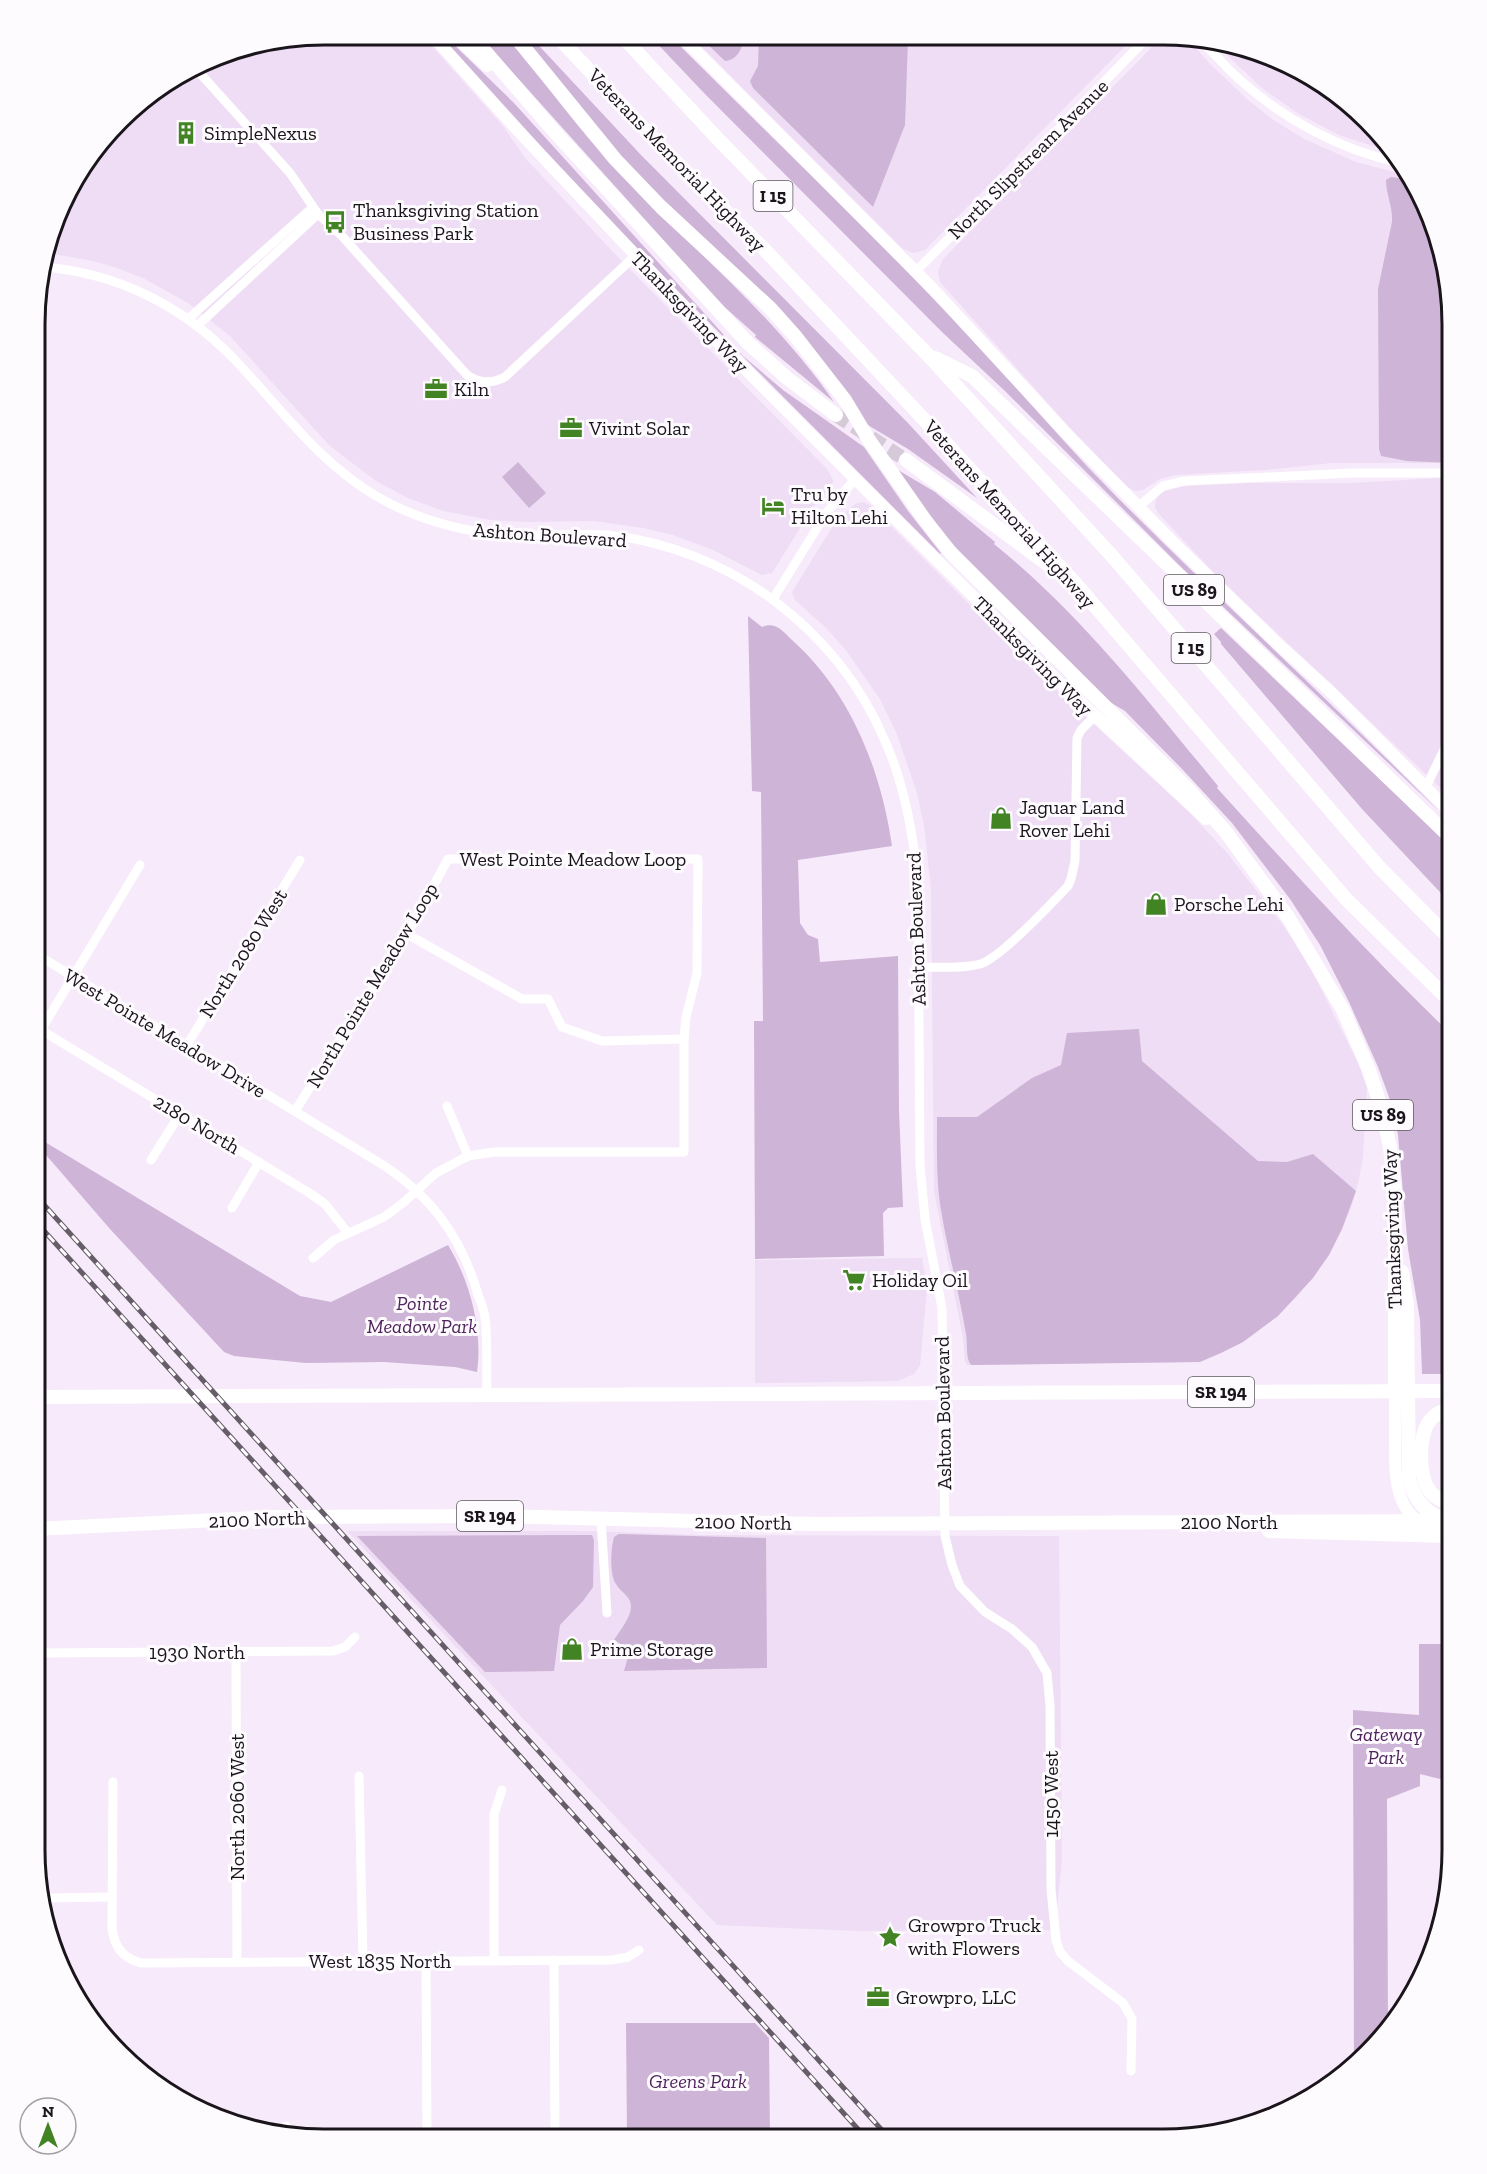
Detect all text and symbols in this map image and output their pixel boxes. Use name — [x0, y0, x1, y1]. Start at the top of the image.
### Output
street label: Veterans Memorial Highway — [582, 63, 771, 257]
street label: North Slipstream Avenue — [943, 74, 1113, 244]
building icon: SimpleNexus — [173, 120, 199, 146]
place label: SimpleNexus — [204, 121, 317, 145]
road number: I 15 — [754, 181, 792, 211]
place label: Thanksgiving Station Business Park — [353, 198, 539, 245]
bus stop icon: Thanksgiving Station Business Park — [322, 209, 348, 235]
street label: Thanksgiving Way — [626, 246, 755, 378]
office icon: Kiln — [423, 376, 449, 402]
place label: Kiln — [454, 377, 490, 401]
street label: Veterans Memorial Highway — [918, 414, 1102, 614]
office icon: Vivint Solar — [558, 415, 584, 441]
place label: Vivint Solar — [588, 416, 690, 440]
place label: Tru by Hilton Lehi — [791, 482, 888, 529]
hotel icon: Tru by Hilton Lehi — [760, 493, 786, 519]
street label: Ashton Boulevard — [472, 518, 628, 552]
road number: US 89 — [1164, 575, 1224, 605]
street label: Thanksgiving Way — [968, 591, 1098, 721]
road number: I 15 — [1172, 633, 1210, 663]
place label: Jaguar Land Rover Lehi — [1019, 795, 1125, 842]
shop icon: Jaguar Land Rover Lehi — [988, 805, 1014, 831]
street label: West Pointe Meadow Loop — [460, 847, 686, 871]
street label: Ashton Boulevard — [901, 852, 931, 1006]
street label: North Pointe Meadow Loop — [301, 878, 443, 1092]
street label: North 2080 West — [194, 884, 293, 1022]
shop icon: Porsche Lehi — [1143, 891, 1169, 917]
place label: Porsche Lehi — [1174, 892, 1284, 916]
street label: West Pointe Meadow Drive — [60, 963, 270, 1103]
street label: 2180 North — [149, 1089, 245, 1160]
road number: US 89 — [1353, 1100, 1413, 1130]
street label: Thanksgiving Way — [1377, 1148, 1407, 1309]
supermarket icon: Holiday Oil — [841, 1267, 867, 1293]
place label: Holiday Oil — [872, 1268, 968, 1292]
park label: Pointe Meadow Park — [367, 1291, 477, 1338]
street label: Ashton Boulevard — [930, 1336, 956, 1490]
road number: SR 194 — [1188, 1377, 1254, 1407]
road number: SR 194 — [457, 1501, 523, 1531]
street label: 2100 North — [208, 1505, 307, 1533]
street label: 2100 North — [694, 1509, 793, 1535]
street label: 2100 North — [1180, 1510, 1278, 1534]
shop icon: Prime Storage — [559, 1636, 585, 1662]
place label: Prime Storage — [590, 1637, 713, 1661]
street label: 1930 North — [149, 1640, 246, 1664]
park label: Gateway Park — [1350, 1722, 1422, 1769]
street label: North 2060 West — [225, 1733, 249, 1881]
street label: 1450 West — [1039, 1750, 1063, 1838]
place label: Growpro Truck with Flowers — [908, 1913, 1041, 1960]
place icon: Growpro Truck with Flowers — [877, 1924, 903, 1950]
street label: West 1835 North — [309, 1949, 452, 1973]
office icon: Growpro, LLC — [865, 1984, 891, 2010]
place label: Growpro, LLC — [896, 1985, 1016, 2009]
park label: Greens Park — [649, 2069, 747, 2093]
north arrow — [18, 2096, 78, 2156]
text: N — [42, 2102, 54, 2121]

